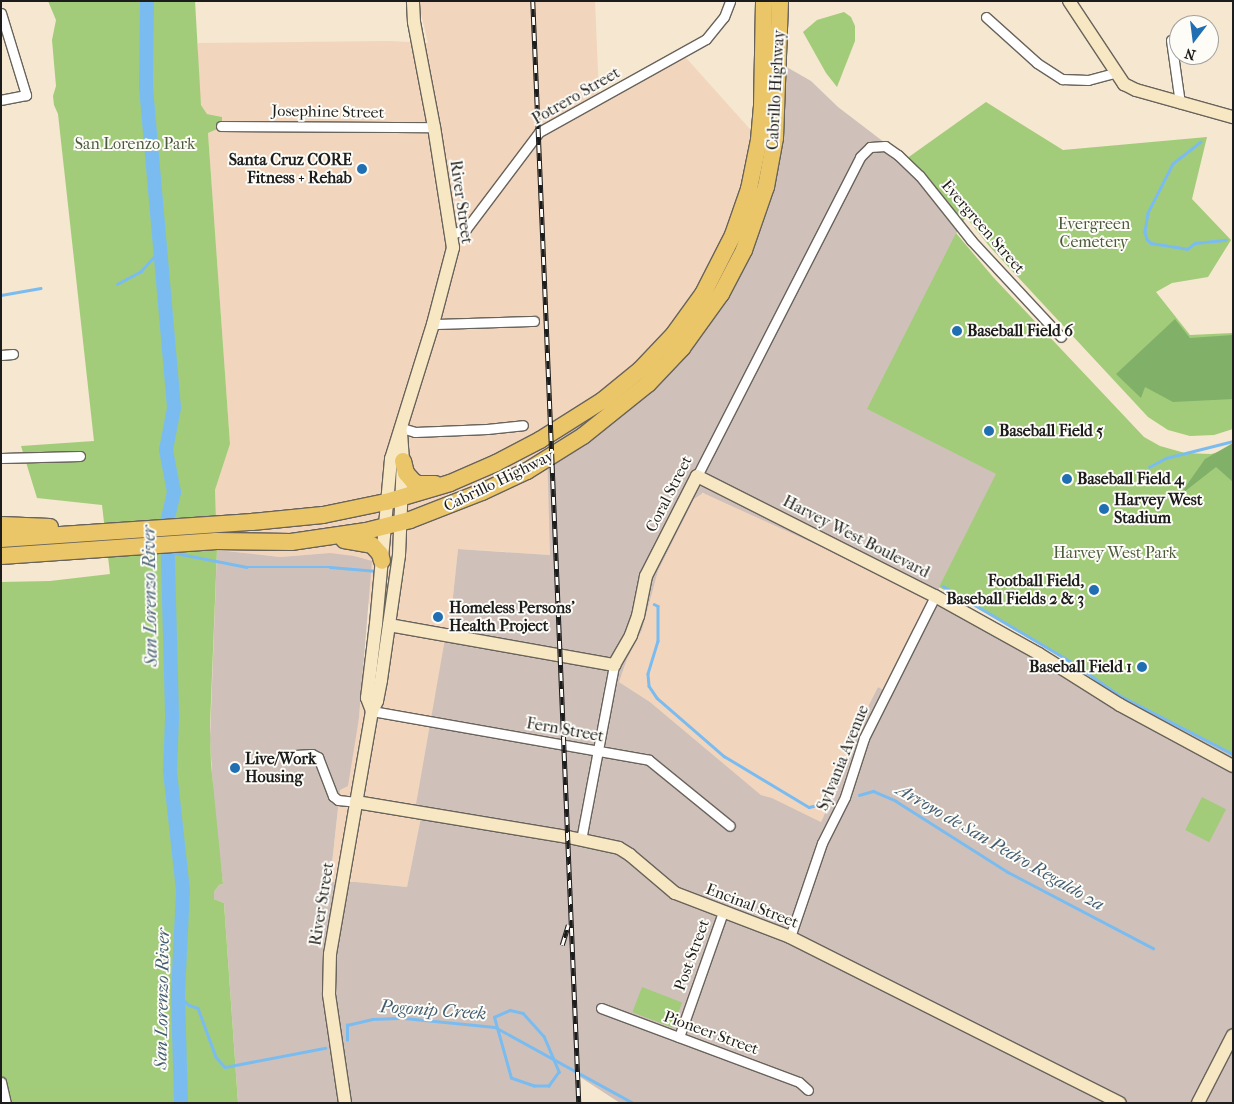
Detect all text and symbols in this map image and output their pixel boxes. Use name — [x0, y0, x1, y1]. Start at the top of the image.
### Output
north arrow — [1169, 15, 1219, 65]
street label: Cabrillo Highway — [763, 29, 789, 151]
text: N — [1183, 44, 1198, 64]
street label: Potrero Street — [529, 63, 623, 129]
street label: Josephine Street — [272, 101, 384, 123]
park label: San Lorenzo Park — [75, 134, 195, 154]
place label: Santa Cruz CORE Fitness + Rehab — [229, 150, 352, 188]
street label: River Street — [446, 159, 476, 245]
marker: Santa Cruz CORE Fitness + Rehab — [356, 163, 368, 175]
street label: Evergreen Street — [937, 176, 1029, 278]
park label: Evergreen Cemetery — [1058, 214, 1130, 252]
place label: Baseball Field 6 — [967, 321, 1073, 341]
marker: Baseball Field 6 — [951, 325, 963, 337]
place label: Baseball Field 5 — [999, 421, 1103, 441]
marker: Baseball Field 5 — [983, 425, 995, 437]
street label: Cabrillo Highway — [441, 446, 557, 516]
street label: Coral Street — [642, 453, 696, 535]
place label: Baseball Field 4 — [1077, 469, 1184, 489]
marker: Baseball Field 4 — [1061, 473, 1073, 485]
place label: Harvey West Stadium — [1114, 490, 1202, 528]
street label: Harvey West Boulevard — [780, 492, 932, 582]
marker: Harvey West Stadium — [1098, 503, 1110, 515]
water label: San Lorenzo River — [139, 525, 163, 667]
park label: Harvey West Park — [1053, 543, 1177, 563]
place label: Football Field, Baseball Fields 2 & 3 — [946, 571, 1084, 609]
marker: Football Field, Baseball Fields 2 & 3 — [1088, 584, 1100, 596]
place label: Homeless Persons' Health Project — [449, 598, 575, 636]
marker: Homeless Persons' Health Project — [431, 610, 445, 624]
place label: Baseball Field 1 — [1029, 657, 1132, 677]
marker: Baseball Field 1 — [1136, 661, 1148, 673]
street label: Sylvania Avenue — [813, 702, 873, 814]
street label: Fern Street — [525, 714, 605, 746]
place label: Live/Work Housing — [245, 749, 316, 787]
marker: Live/Work Housing — [229, 762, 241, 774]
water label: Arroyo de San Pedro Regaldo 2a — [892, 780, 1108, 916]
street label: River Street — [306, 861, 338, 947]
street label: Encinal Street — [703, 880, 801, 932]
street label: Post Street — [670, 917, 714, 993]
water label: San Lorenzo River — [151, 928, 175, 1070]
water label: Pogonip Creek — [379, 997, 487, 1025]
street label: Pioneer Street — [661, 1007, 761, 1059]

